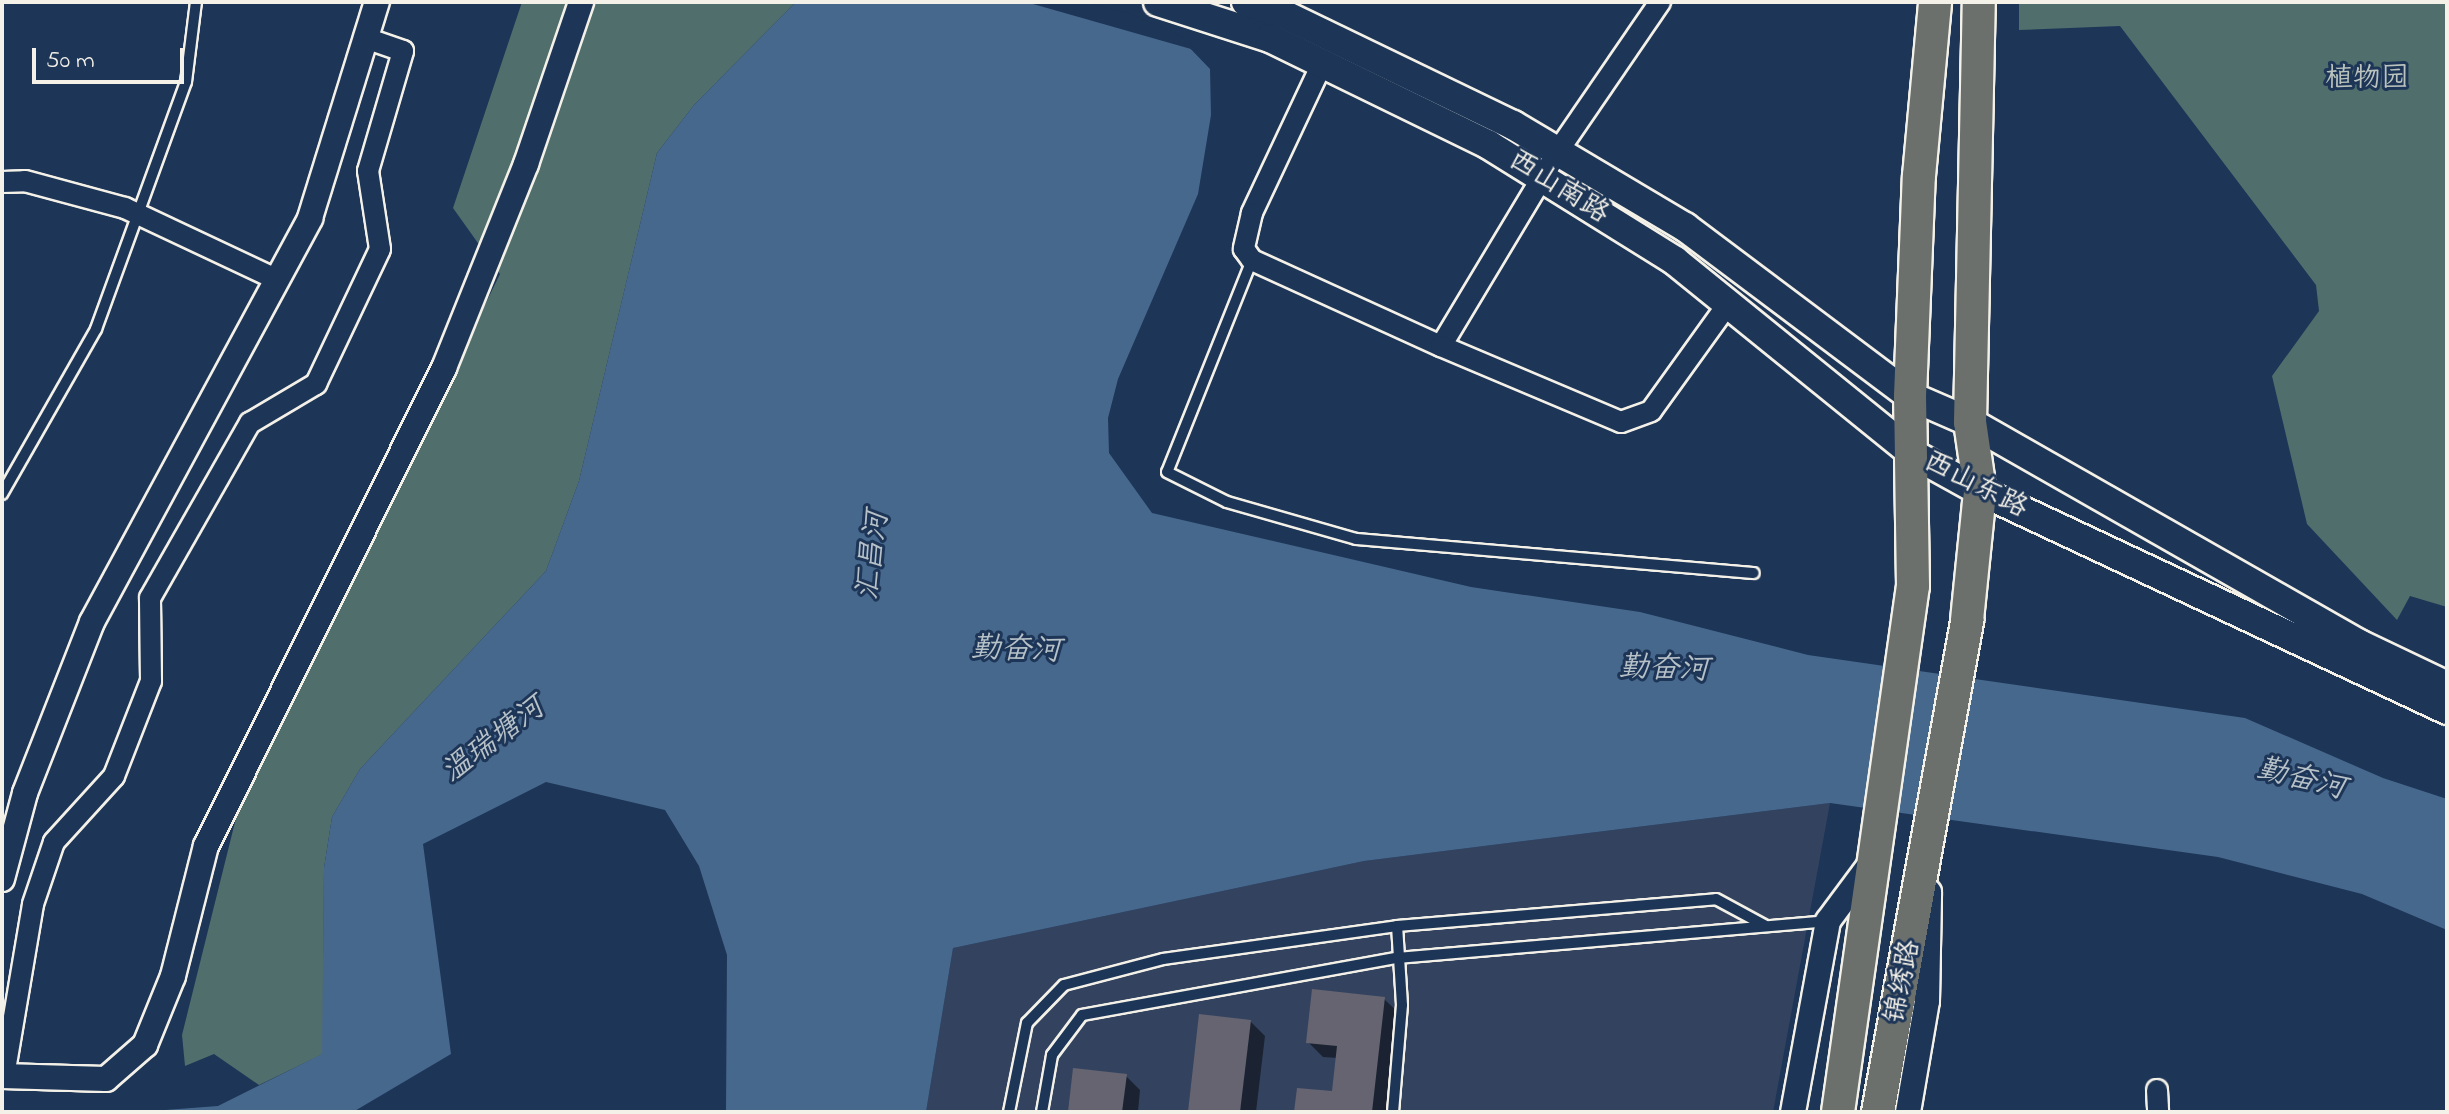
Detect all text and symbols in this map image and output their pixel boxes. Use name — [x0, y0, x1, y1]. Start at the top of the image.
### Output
scale bar — [36, 32, 188, 82]
text: 50 m — [46, 44, 95, 79]
park label: 植物园 — [2325, 63, 2409, 97]
street label: 西山南路 — [1502, 144, 1614, 232]
street label: 西山东路 — [1917, 446, 2033, 526]
water label: 汇昌河 — [851, 509, 897, 603]
water label: 勤奋河 — [970, 631, 1062, 671]
water label: 勤奋河 — [1618, 650, 1710, 690]
water label: 温瑞塘河 — [435, 691, 553, 791]
water label: 勤奋河 — [2253, 752, 2349, 808]
street label: 锦绣路 — [1879, 938, 1929, 1026]

